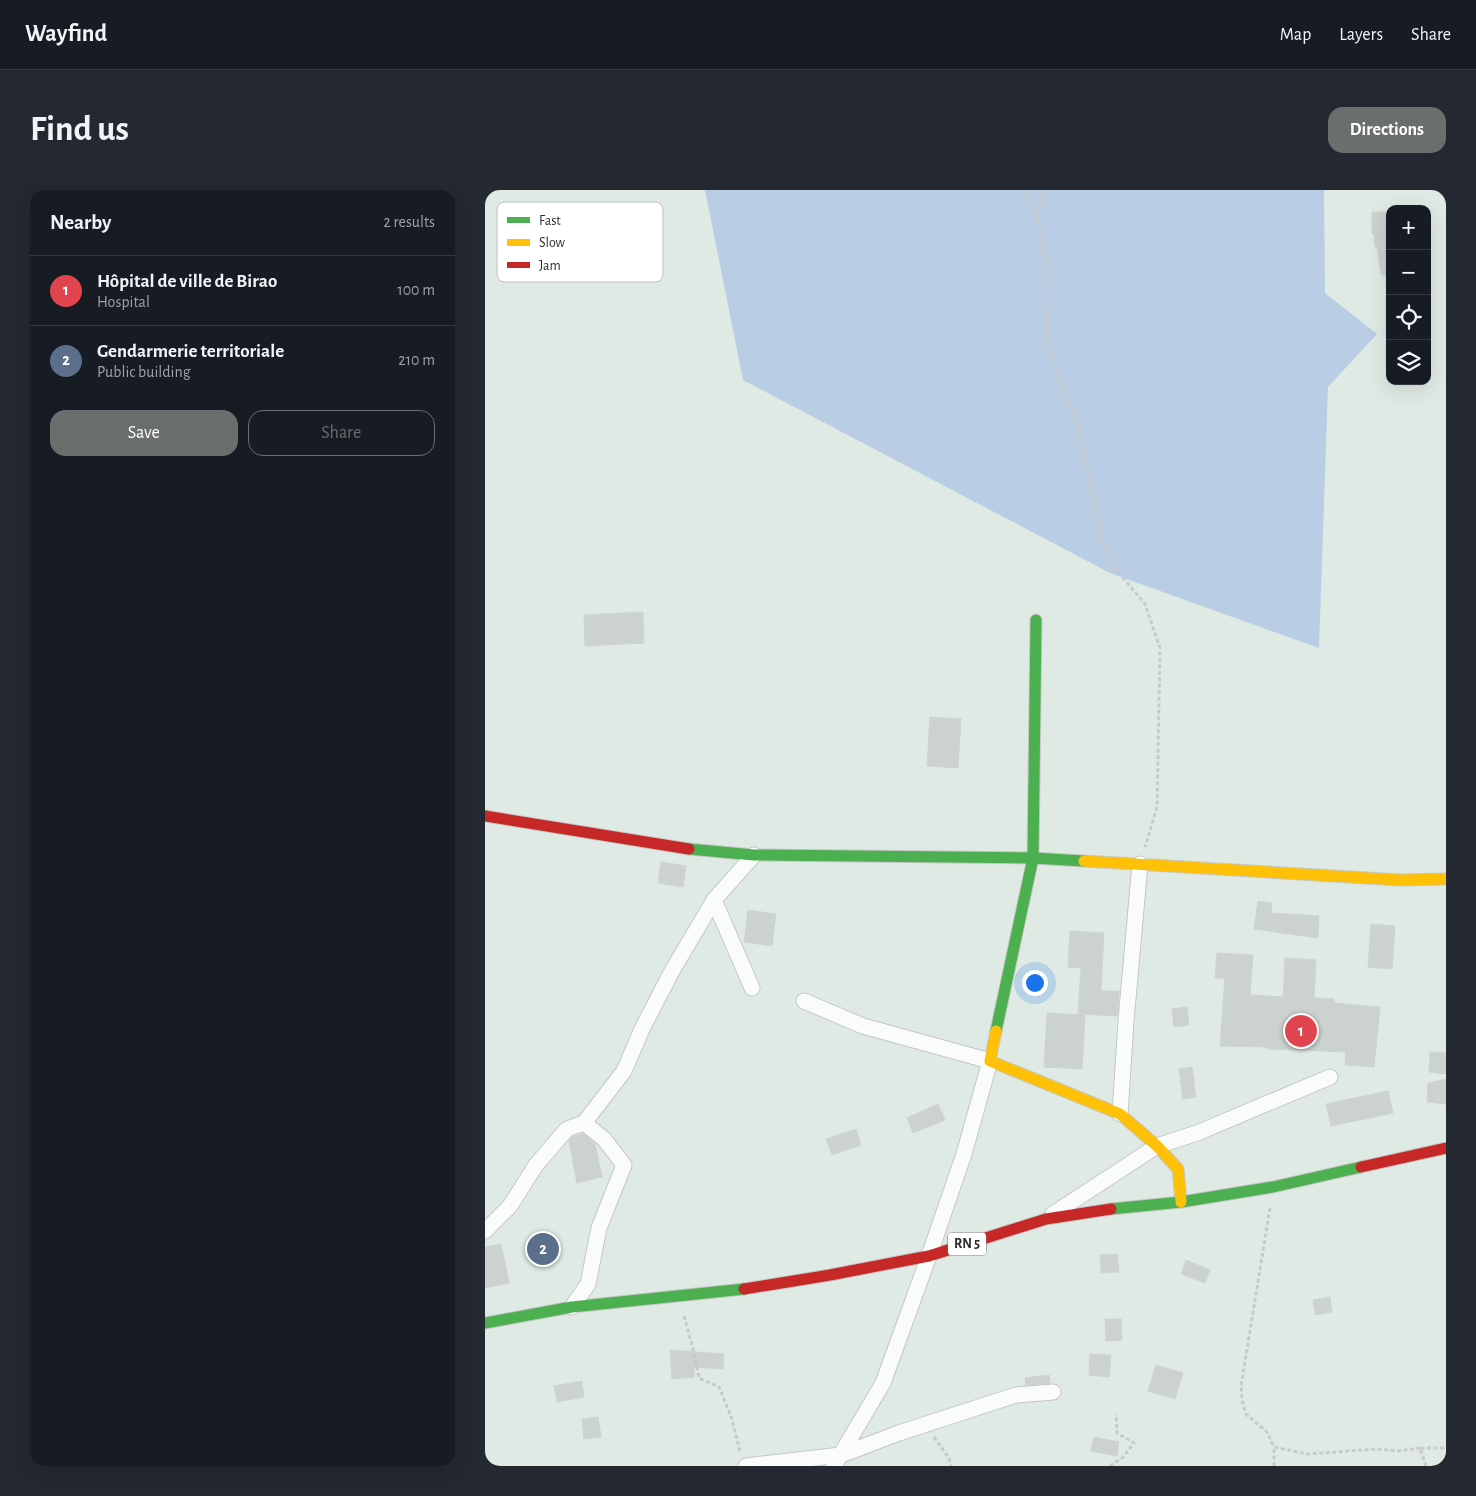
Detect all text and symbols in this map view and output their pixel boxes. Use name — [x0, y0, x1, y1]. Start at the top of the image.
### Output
text: Wayfind — [25, 22, 107, 46]
text: Map — [1280, 26, 1311, 44]
text: Layers — [1339, 26, 1383, 44]
text: Share — [1411, 26, 1451, 44]
button: Directions — [1328, 107, 1446, 153]
text: Find us — [30, 112, 129, 147]
legend — [497, 202, 663, 282]
map controls — [1386, 205, 1431, 385]
button: + — [1386, 205, 1431, 250]
text: Nearby — [50, 212, 111, 233]
text: 2 results — [383, 214, 435, 230]
text: Fast — [539, 214, 561, 228]
text: Slow — [539, 236, 566, 250]
button: − — [1386, 250, 1431, 295]
text: Jam — [539, 259, 561, 273]
text: Hôpital de ville de Birao — [97, 272, 277, 291]
text: 1 — [63, 282, 69, 298]
text: 100 m — [397, 282, 435, 298]
text: Hospital — [97, 294, 150, 310]
button: locate — [1386, 295, 1431, 340]
button: layers — [1386, 340, 1431, 385]
text: Gendarmerie territoriale — [97, 342, 284, 361]
text: 2 — [62, 352, 70, 368]
text: 210 m — [398, 352, 435, 368]
text: Public building — [97, 364, 191, 380]
button: Save — [50, 410, 238, 456]
button: Share — [248, 410, 435, 456]
your location — [1022, 970, 1048, 996]
pin: 1 — [1285, 1012, 1317, 1050]
pin: 2 — [527, 1230, 559, 1268]
road number: RN 5 — [948, 1232, 986, 1256]

